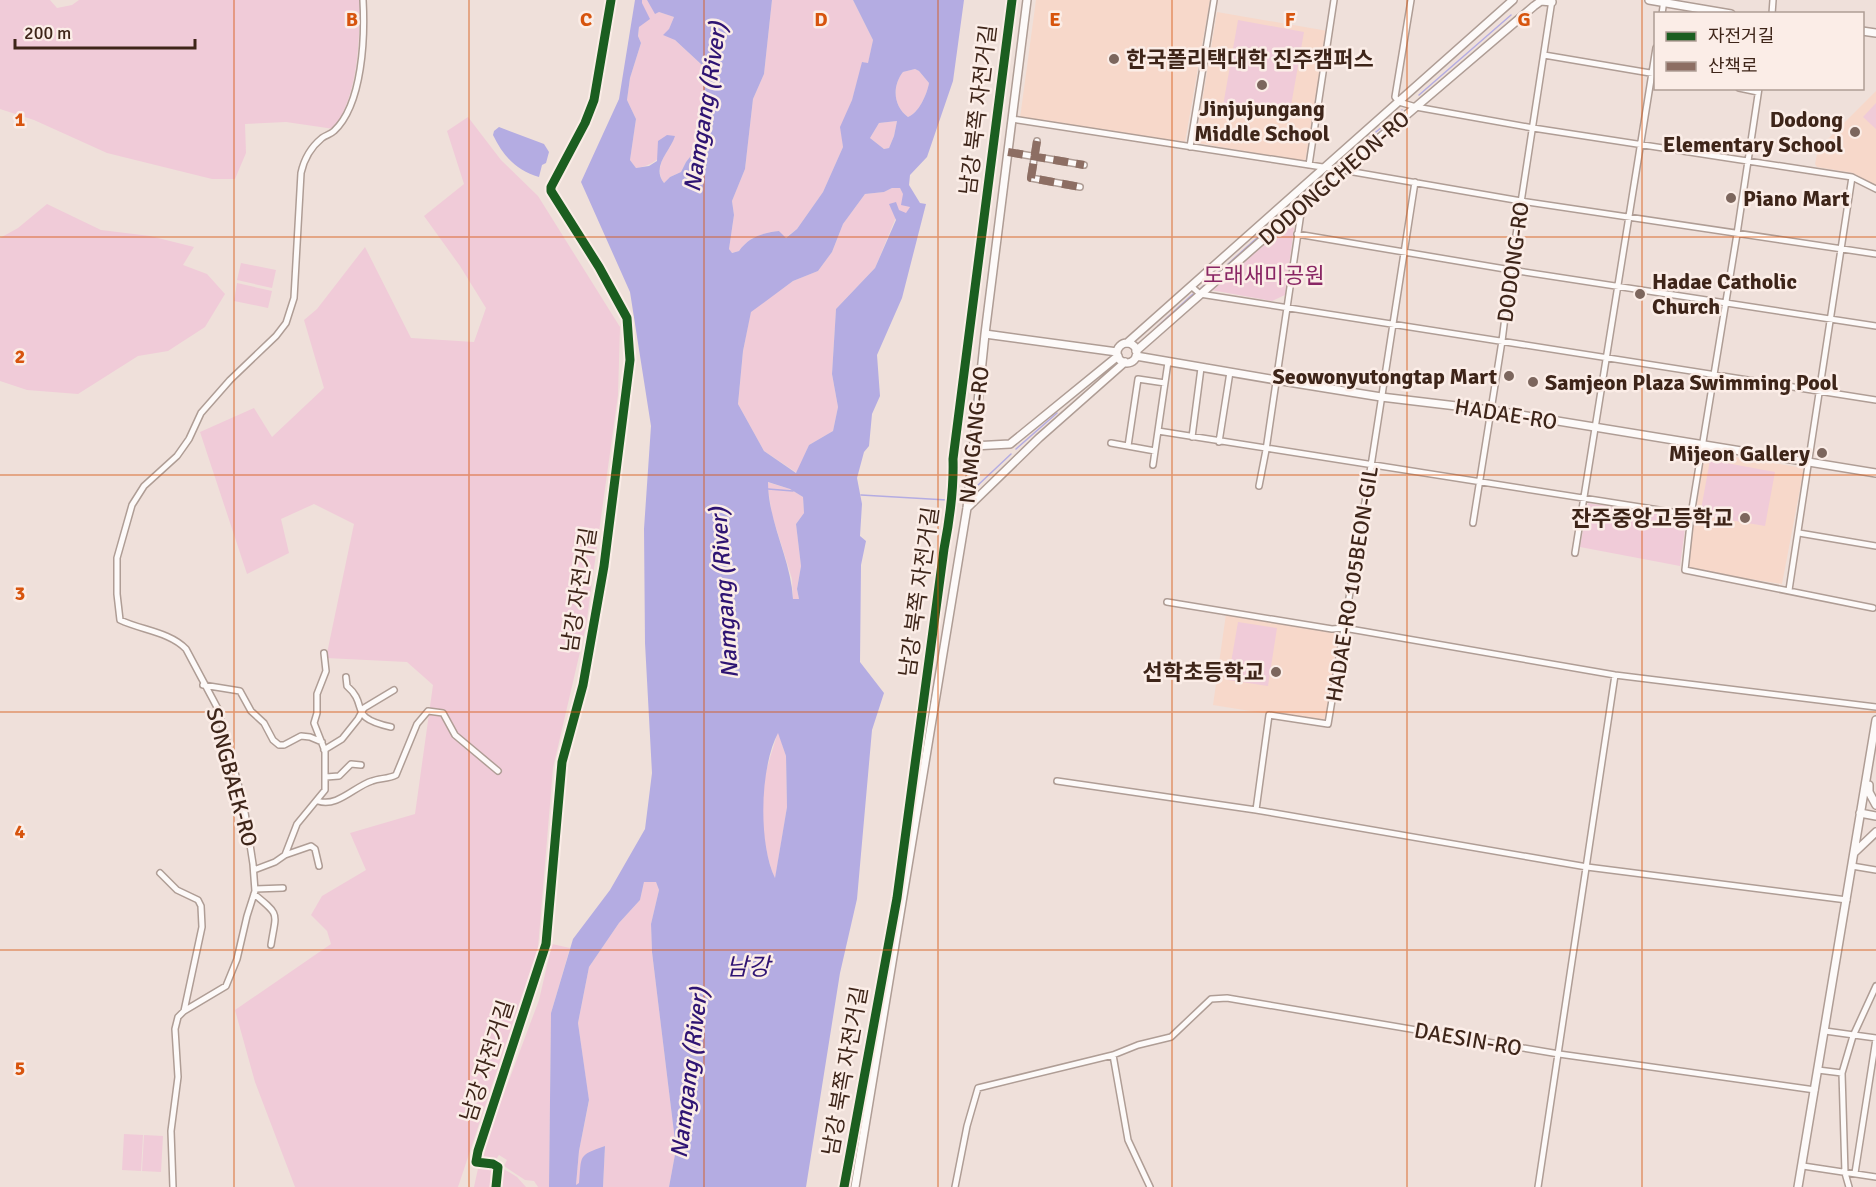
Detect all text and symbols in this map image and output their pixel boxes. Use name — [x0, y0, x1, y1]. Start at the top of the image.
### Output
text: B — [346, 7, 358, 32]
text: C — [580, 7, 592, 32]
text: D — [814, 7, 828, 32]
text: E — [1049, 7, 1061, 32]
text: F — [1285, 7, 1296, 32]
text: G — [1517, 7, 1531, 32]
scale bar — [15, 12, 195, 50]
legend — [1654, 12, 1864, 90]
water label: Namgang (River) — [677, 19, 733, 194]
text: 200 m — [24, 22, 71, 44]
street label: 남강 북쪽 자전거길 — [954, 23, 1002, 197]
text: 자전거길 — [1708, 25, 1774, 47]
place label: 한국폴리택대학 진주캠퍼스 — [1126, 46, 1374, 73]
marker: 한국폴리택대학 진주캠퍼스 — [1107, 52, 1121, 66]
text: 산책로 — [1708, 55, 1758, 77]
marker: Jinjujungang Middle School — [1255, 78, 1269, 92]
place label: Jinjujungang Middle School — [1194, 95, 1330, 147]
street label: DODONGCHEON-RO — [1253, 105, 1415, 251]
place label: Dodong Elementary School — [1663, 106, 1843, 158]
text: 1 — [15, 107, 26, 132]
marker: Dodong Elementary School — [1848, 125, 1862, 139]
place label: Piano Mart — [1743, 185, 1850, 212]
marker: Piano Mart — [1724, 191, 1738, 205]
street label: DODONG-RO — [1491, 200, 1535, 324]
park label: 도래새미공원 — [1203, 262, 1325, 289]
place label: Hadae Catholic Church — [1652, 268, 1797, 320]
marker: Hadae Catholic Church — [1633, 287, 1647, 301]
text: 2 — [15, 344, 25, 369]
place label: Seowonyutongtap Mart — [1273, 363, 1497, 390]
street label: NAMGANG-RO — [953, 365, 995, 505]
marker: Seowonyutongtap Mart — [1502, 369, 1516, 383]
place label: Samjeon Plaza Swimming Pool — [1545, 369, 1838, 396]
marker: Samjeon Plaza Swimming Pool — [1526, 375, 1540, 389]
street label: HADAE-RO — [1453, 393, 1559, 435]
place label: Mijeon Gallery — [1669, 440, 1810, 467]
marker: Mijeon Gallery — [1815, 446, 1829, 460]
street label: HADAE-RO 105BEON-GIL — [1320, 464, 1384, 704]
water label: Namgang (River) — [703, 505, 745, 680]
street label: 남강 북쪽 자전거길 — [894, 505, 944, 679]
place label: 잔주중앙고등학교 — [1571, 505, 1733, 532]
marker: 잔주중앙고등학교 — [1738, 511, 1752, 525]
street label: 남강 자전거길 — [556, 526, 602, 654]
text: 3 — [15, 581, 25, 606]
place label: 선학초등학교 — [1143, 659, 1264, 686]
marker: 선학초등학교 — [1269, 665, 1283, 679]
street label: SONGBAEK-RO — [200, 705, 264, 849]
text: 4 — [15, 819, 26, 844]
water label: 남강 — [726, 952, 773, 982]
street label: 남강 북쪽 자전거길 — [817, 984, 873, 1158]
water label: Namgang (River) — [664, 985, 714, 1160]
street label: 남강 자전거길 — [455, 997, 519, 1125]
street label: DAESIN-RO — [1412, 1016, 1524, 1062]
text: 5 — [15, 1056, 25, 1081]

